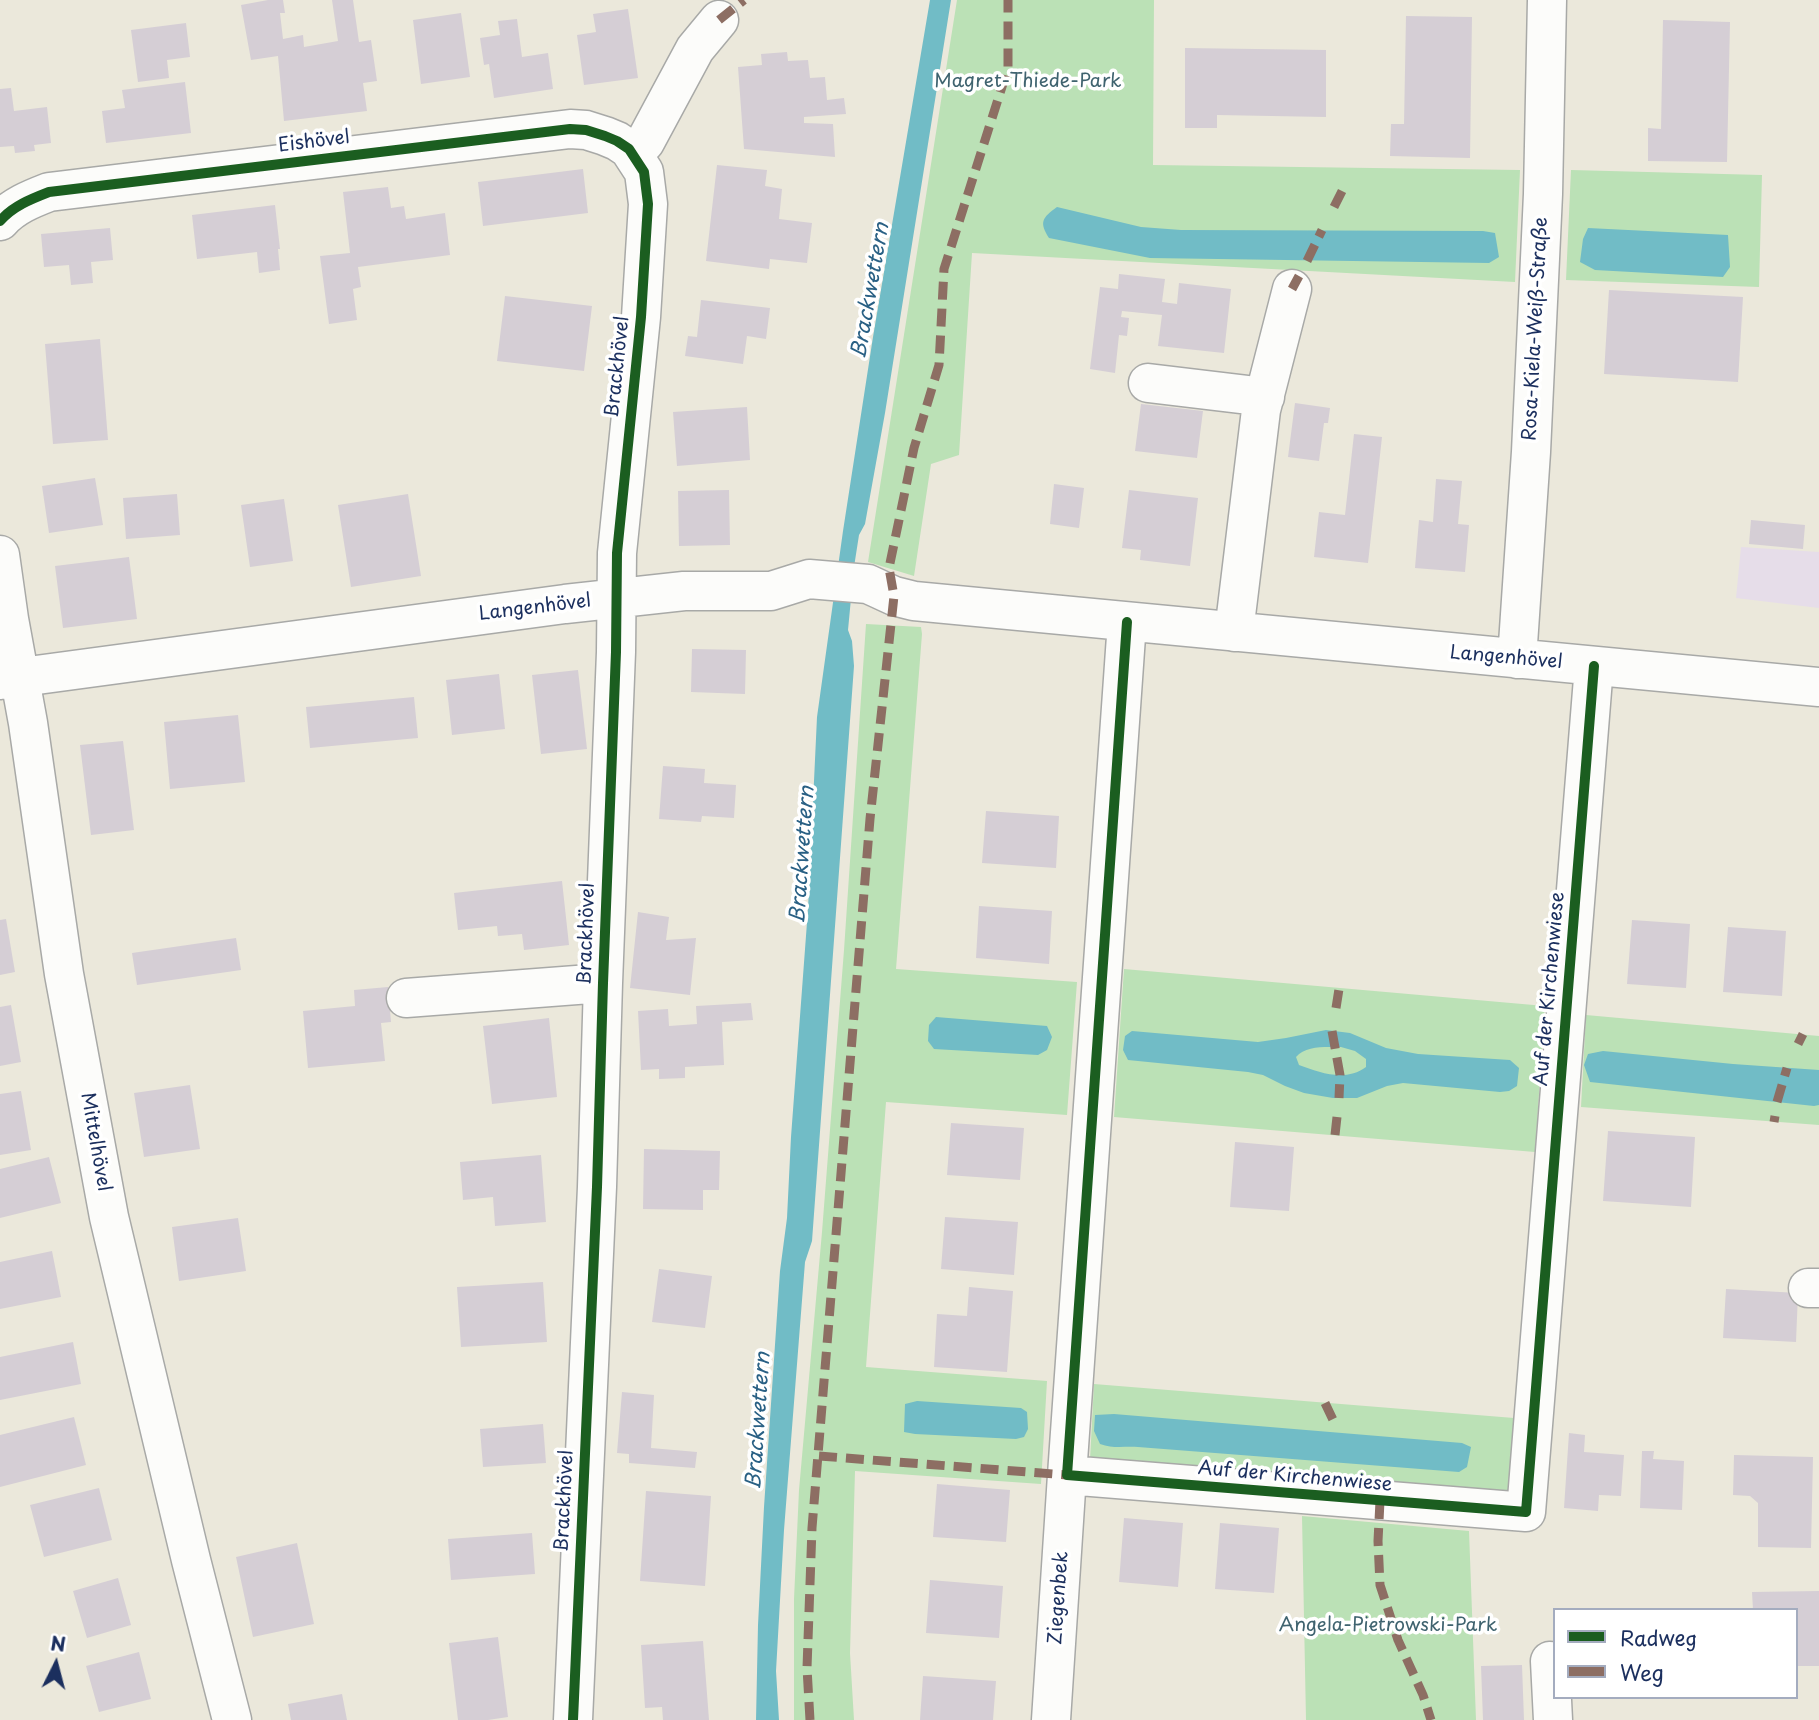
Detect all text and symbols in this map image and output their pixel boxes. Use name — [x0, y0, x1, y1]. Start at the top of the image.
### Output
park label: Magret-Thiede-Park — [934, 71, 1122, 93]
street label: Eishövel — [277, 126, 351, 158]
street label: Rosa-Kiela-Weiß-Straße — [1519, 216, 1553, 442]
water label: Brackwettern — [847, 221, 895, 361]
street label: Brackhövel — [601, 315, 635, 419]
street label: Langenhövel — [478, 590, 592, 626]
street label: Langenhövel — [1449, 642, 1563, 674]
water label: Brackwettern — [786, 785, 820, 925]
street label: Brackhövel — [574, 883, 600, 985]
street label: Auf der Kirchenwiese — [1530, 891, 1570, 1087]
street label: Mittelhövel — [75, 1091, 115, 1193]
water label: Brackwettern — [742, 1351, 776, 1491]
street label: Brackhövel — [551, 1449, 579, 1553]
street label: Auf der Kirchenwiese — [1197, 1457, 1393, 1497]
street label: Ziegenbek — [1044, 1551, 1074, 1645]
legend — [1553, 1608, 1798, 1699]
park label: Angela-Pietrowski-Park — [1279, 1615, 1497, 1637]
text: Radweg — [1620, 1621, 1697, 1653]
text: N — [49, 1628, 67, 1658]
north arrow — [21, 1629, 91, 1699]
text: Weg — [1620, 1656, 1664, 1688]

